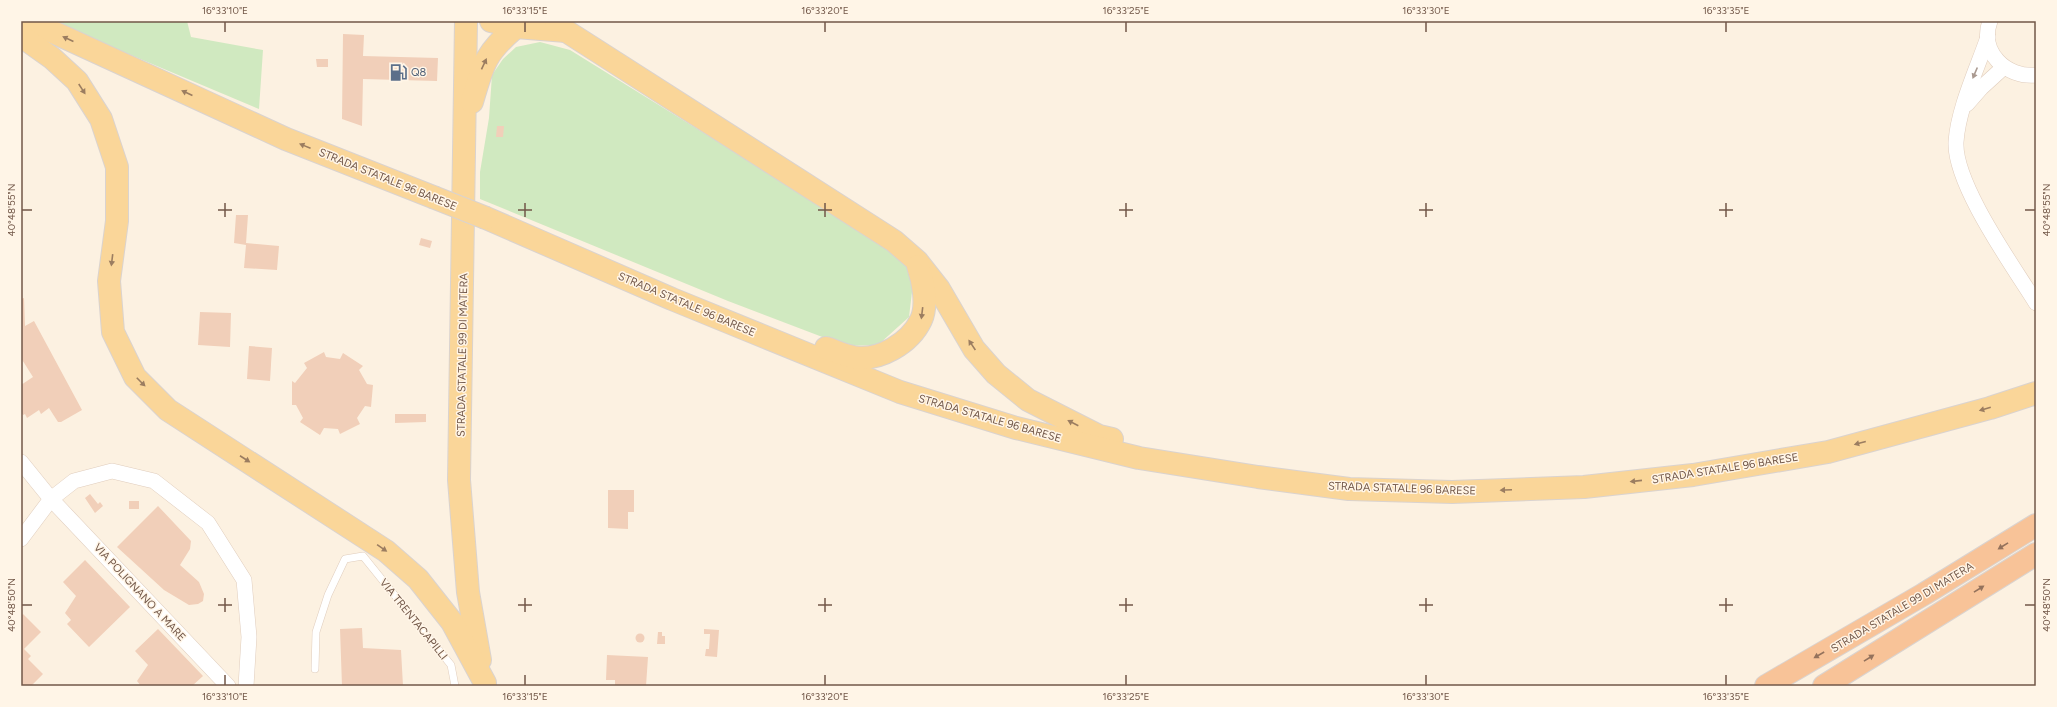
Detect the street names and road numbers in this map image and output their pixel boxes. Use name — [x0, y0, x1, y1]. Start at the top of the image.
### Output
street label: STRADA STATALE 96 BARESE — [317, 146, 459, 213]
street label: STRADA STATALE 96 BARESE — [616, 270, 757, 339]
street label: STRADA STATALE 99 DI MATERA — [455, 272, 470, 437]
street label: STRADA STATALE 96 BARESE — [917, 392, 1063, 445]
street label: STRADA STATALE 96 BARESE — [1651, 450, 1799, 486]
street label: STRADA STATALE 96 BARESE — [1328, 479, 1476, 498]
street label: VIA POLIGNANO A MARE — [91, 541, 188, 644]
street label: STRADA STATALE 99 DI MATERA — [1829, 559, 1976, 655]
street label: VIA TRENTACAPILLI — [377, 576, 450, 662]

